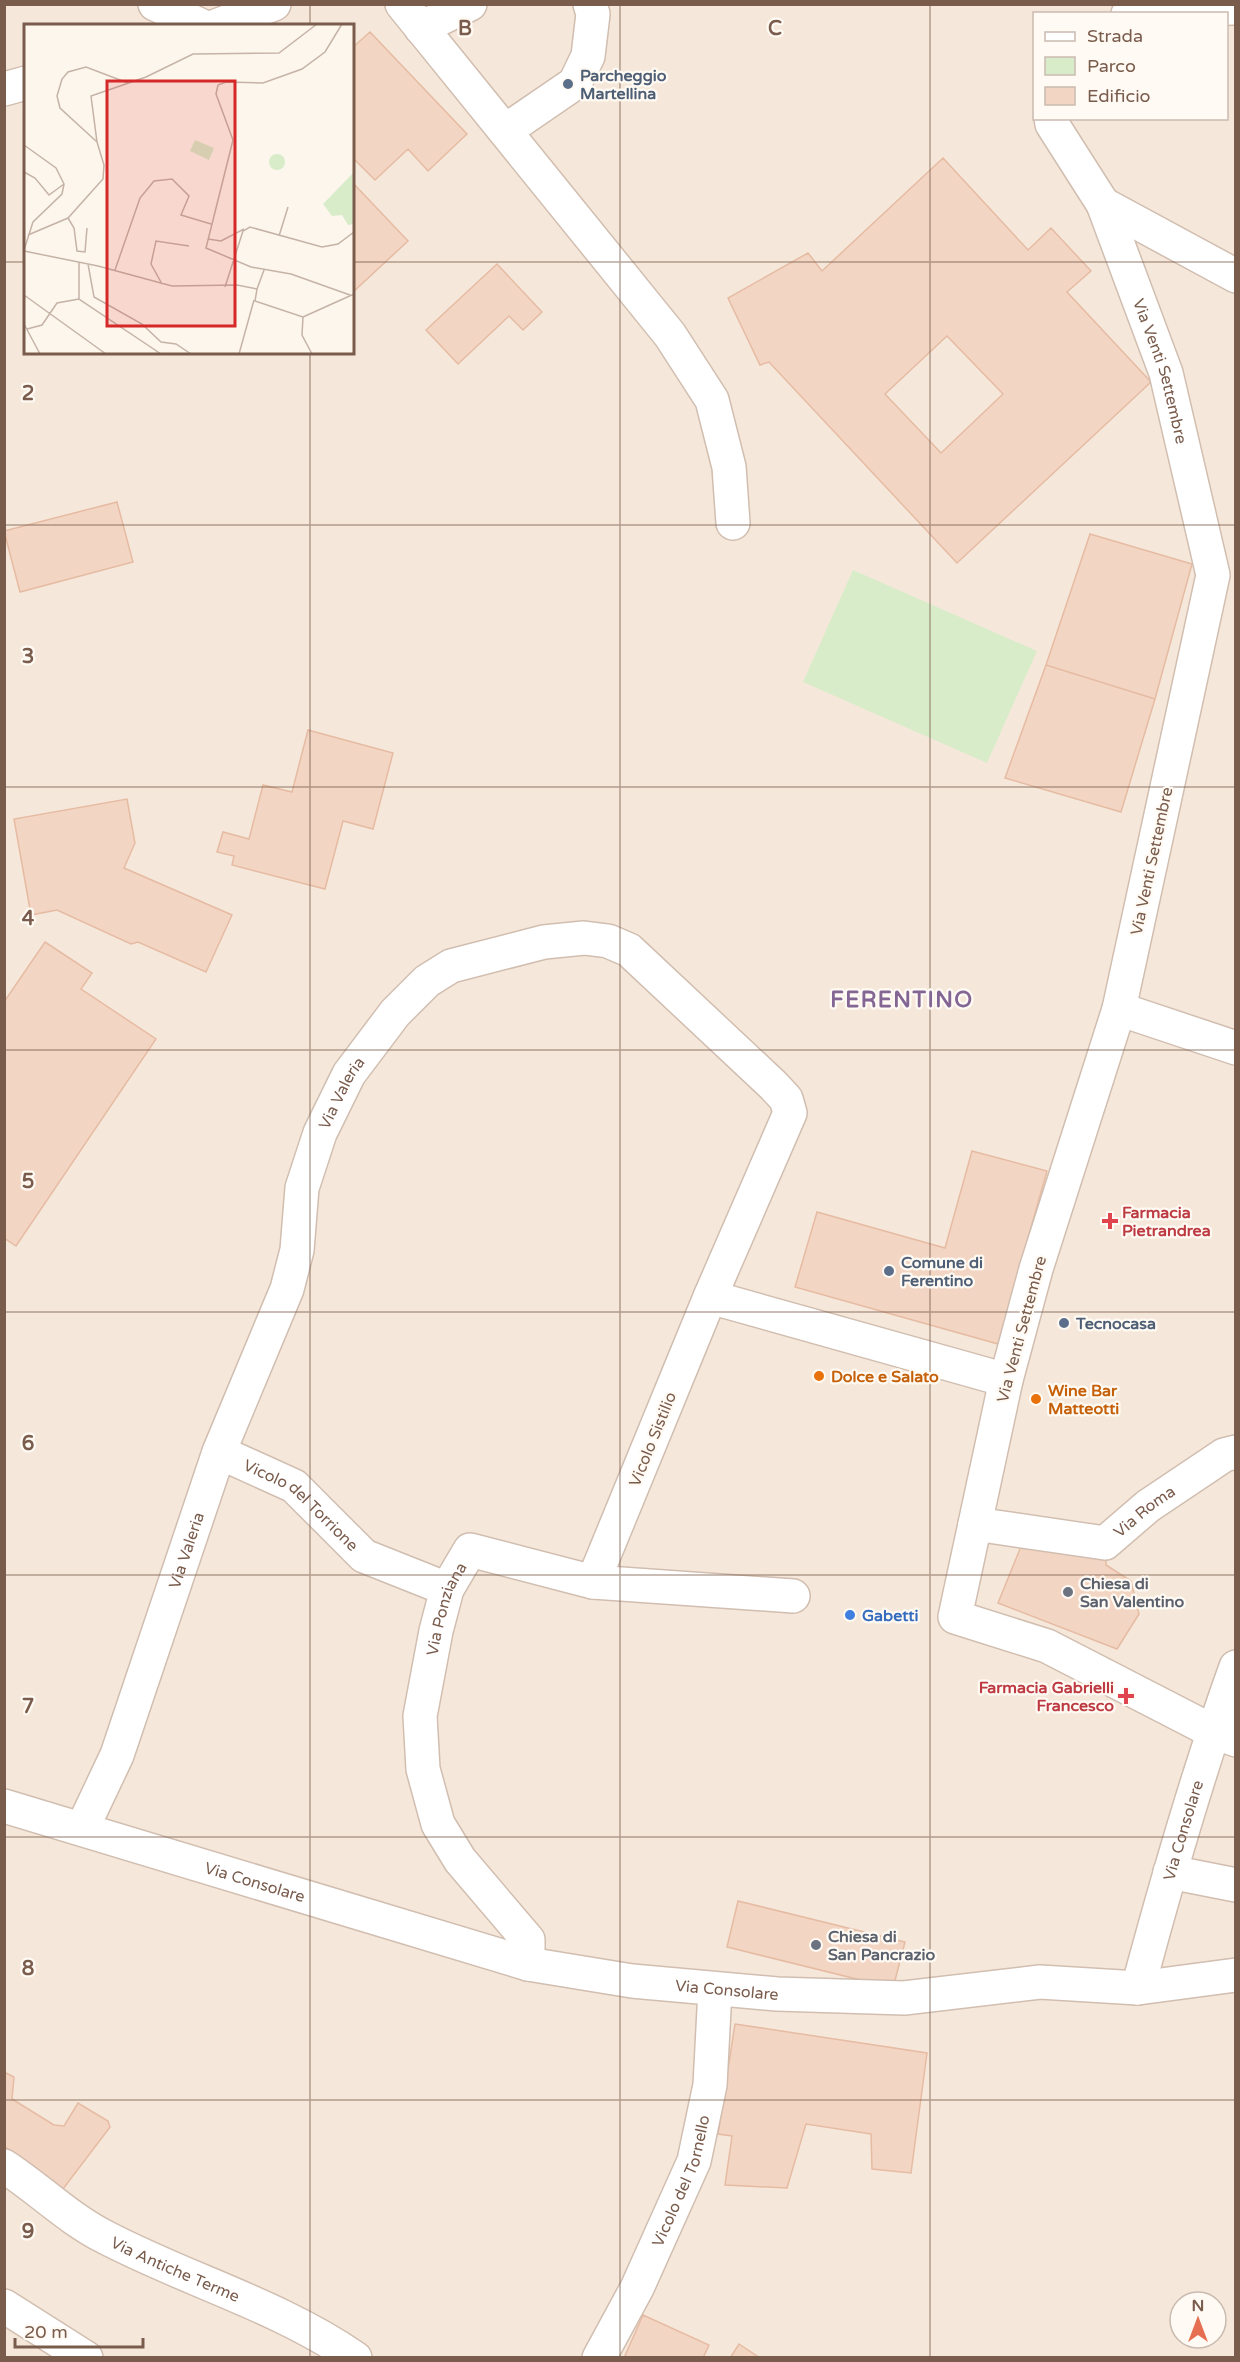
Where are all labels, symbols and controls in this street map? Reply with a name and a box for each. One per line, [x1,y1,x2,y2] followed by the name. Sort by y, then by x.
[1033,12,1228,120] legend
[458,17,472,41] text: B
[768,17,782,41] text: C
[24,24,354,354] inset map
[1087,25,1143,47] text: Strada
[1087,55,1136,77] text: Parco
[580,66,667,104] place label: Parcheggio Martellina
[561,77,575,91] marker: Parcheggio Martellina
[1087,85,1151,107] text: Edificio
[1128,296,1191,446] street label: Via Venti Settembre
[22,382,34,406] text: 2
[22,645,34,669] text: 3
[1127,785,1177,937] street label: Via Venti Settembre
[22,907,35,931] text: 4
[830,987,974,1013] district label: FERENTINO
[314,1053,370,1133] street label: Via Valeria
[22,1170,34,1194] text: 5
[1122,1203,1211,1241] place label: Farmacia Pietrandrea
[1103,1214,1117,1228] marker: Farmacia Pietrandrea
[901,1253,983,1291] place label: Comune di Ferentino
[993,1254,1051,1405] street label: Via Venti Settembre
[882,1264,896,1278] marker: Comune di Ferentino
[1075,1314,1156,1334] place label: Tecnocasa
[1057,1316,1071,1330] marker: Tecnocasa
[831,1367,939,1387] place label: Dolce e Salato
[812,1369,826,1383] marker: Dolce e Salato
[1048,1381,1119,1419] place label: Wine Bar Matteotti
[625,1389,681,1490] street label: Vicolo Sistilio
[1029,1392,1043,1406] marker: Wine Bar Matteotti
[22,1432,34,1456] text: 6
[240,1455,362,1556] street label: Vicolo del Torrione
[1110,1482,1179,1542] street label: Via Roma
[165,1510,209,1591] street label: Via Valeria
[423,1559,472,1657] street label: Via Ponziana
[1080,1574,1184,1612] place label: Chiesa di San Valentino
[1061,1585,1075,1599] marker: Chiesa di San Valentino
[862,1606,918,1626] place label: Gabetti
[843,1608,857,1622] marker: Gabetti
[979,1678,1114,1716] place label: Farmacia Gabrielli Francesco
[1119,1689,1133,1703] marker: Farmacia Gabrielli Francesco
[22,1695,34,1719] text: 7
[1159,1778,1208,1883] street label: Via Consolare
[202,1858,307,1907] street label: Via Consolare
[828,1927,935,1965] place label: Chiesa di San Pancrazio
[809,1938,823,1952] marker: Chiesa di San Pancrazio
[22,1957,34,1981] text: 8
[674,1976,779,2005] street label: Via Consolare
[648,2113,714,2250] street label: Vicolo del Tornello
[22,2220,34,2244] text: 9
[107,2233,243,2307] street label: Via Antiche Terme
[1168,2290,1228,2350] north arrow
[1192,2296,1204,2316] text: N
[15,2311,142,2349] scale bar
[24,2321,68,2343] text: 20 m

